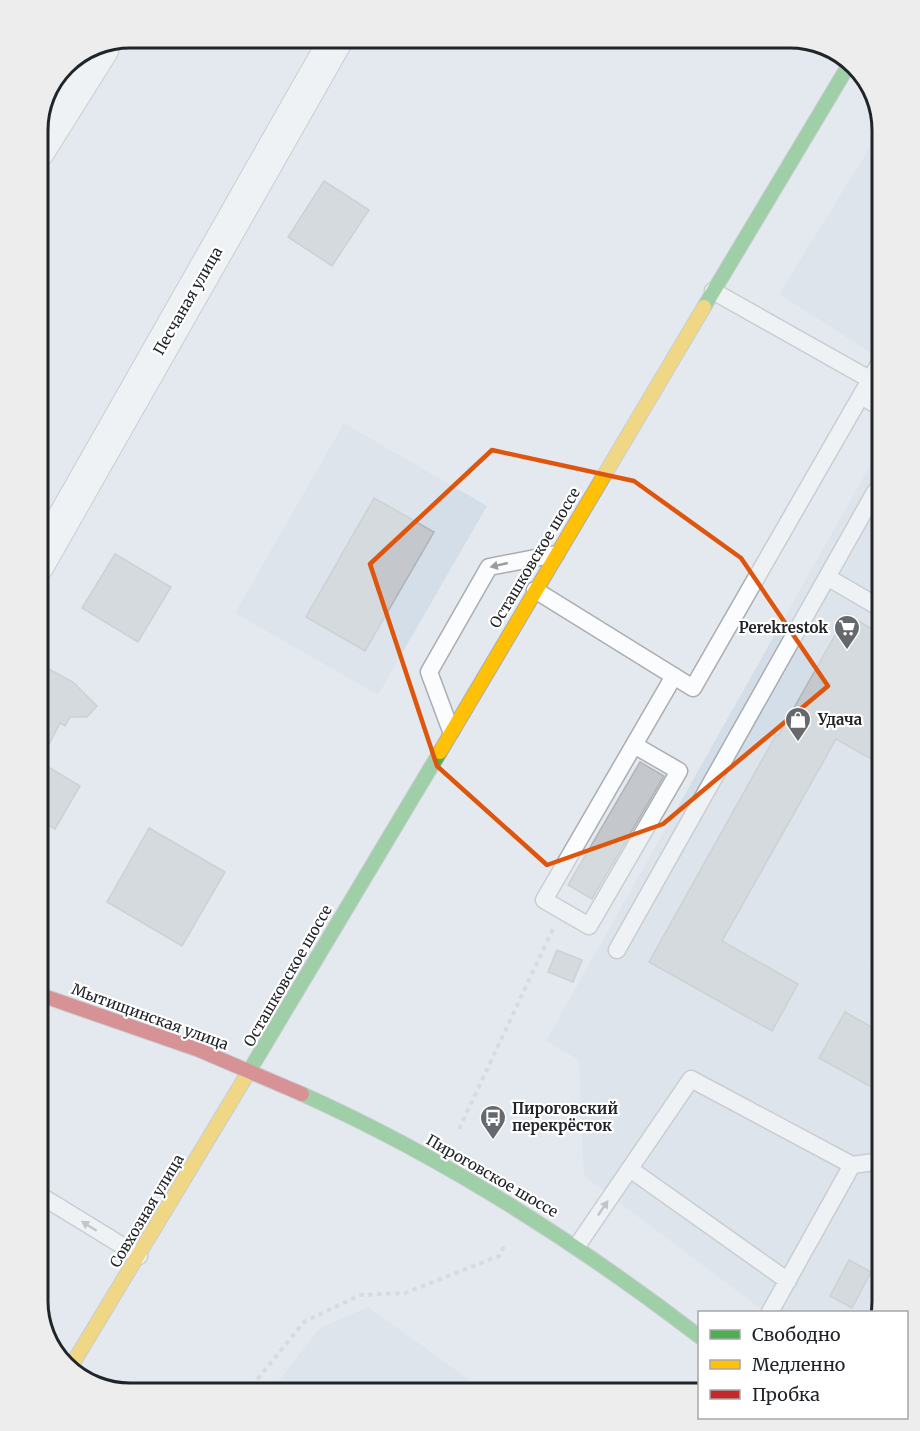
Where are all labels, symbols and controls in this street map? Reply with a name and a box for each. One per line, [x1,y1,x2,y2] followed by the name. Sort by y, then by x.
[149,243,226,358] street label: Песчаная улица
[485,484,584,631] street label: Осташковское шоссе
[490,561,508,571] one-way arrow
[832,613,862,651] supermarket icon: Perekrestok
[739,618,828,637] place label: Perekrestok
[783,705,813,743] shop icon: Удача
[817,710,863,729] place label: Удача
[239,901,336,1050] street label: Осташковское шоссе
[69,979,231,1054] street label: Мытищинская улица
[512,1099,618,1135] place label: Пироговский перекрёсток
[478,1103,508,1141] bus stop icon: Пироговский перекрёсток
[423,1130,562,1221] street label: Пироговское шоссе
[105,1151,188,1271] street label: Совхозная улица
[597,1200,609,1216] one-way arrow
[81,1220,97,1231] one-way arrow
[698,1311,908,1419] legend
[752,1323,840,1346] text: Свободно
[752,1353,845,1376] text: Медленно
[752,1383,820,1406] text: Пробка

